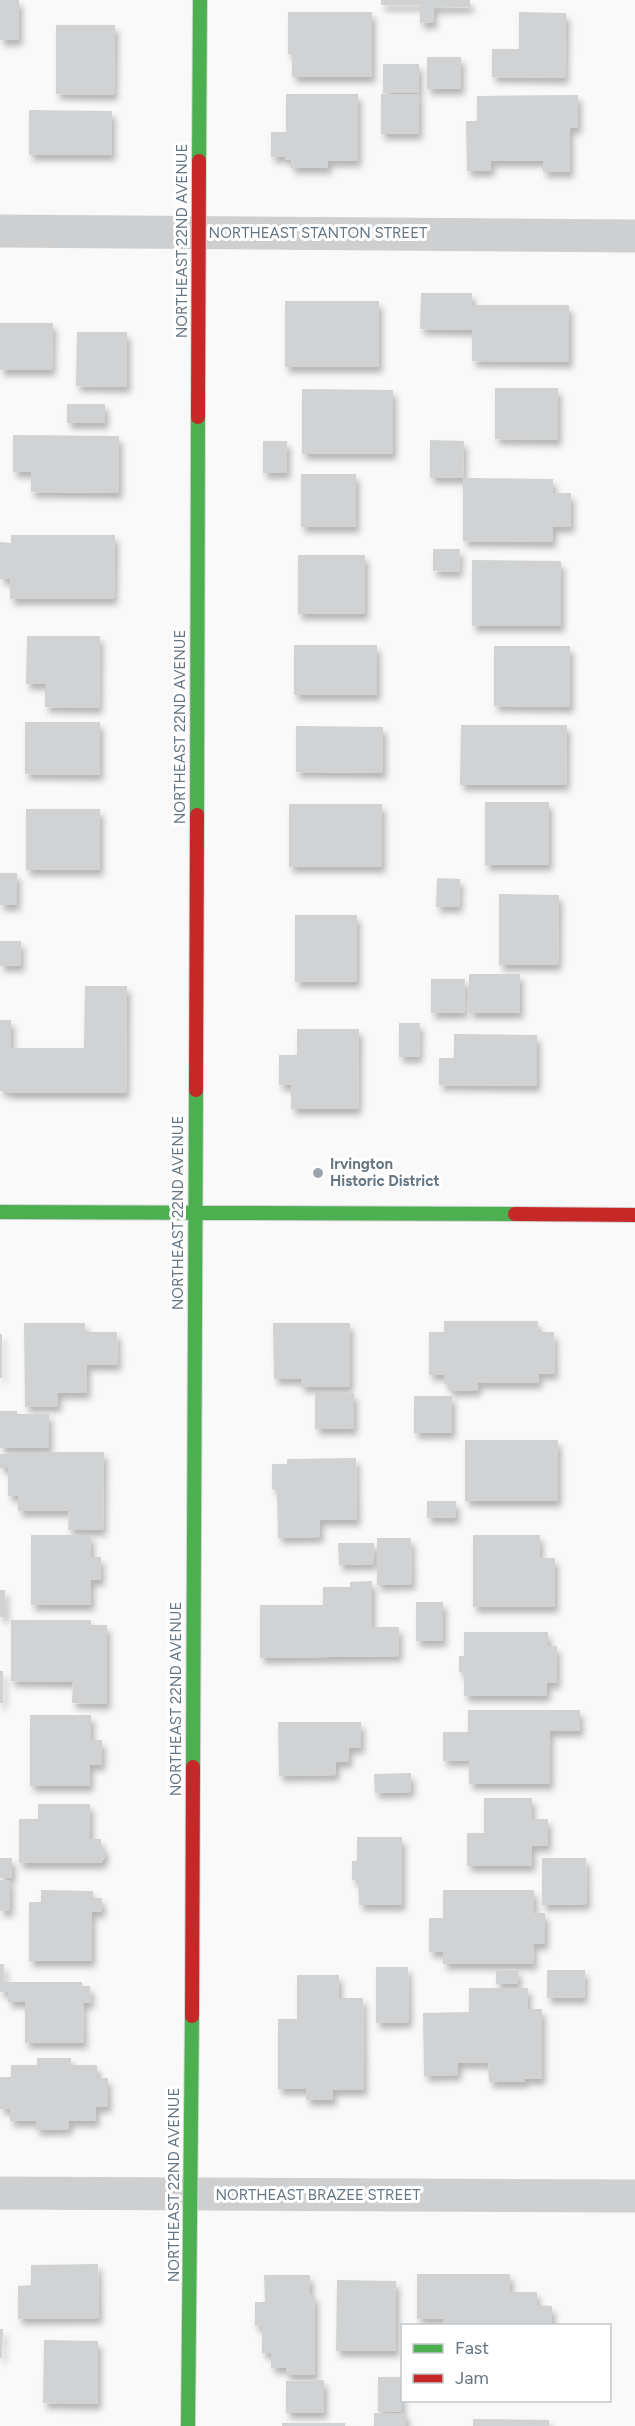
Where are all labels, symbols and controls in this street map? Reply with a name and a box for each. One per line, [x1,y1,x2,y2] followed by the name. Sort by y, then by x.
[173,144,191,338] street label: NORTHEAST 22ND AVENUE
[209,224,428,242] street label: NORTHEAST STANTON STREET
[171,630,189,824] street label: NORTHEAST 22ND AVENUE
[169,1116,187,1310] street label: NORTHEAST 22ND AVENUE
[330,1155,439,1190] place label: Irvington Historic District
[311,1166,325,1180] marker: Irvington Historic District
[167,1602,185,1796] street label: NORTHEAST 22ND AVENUE
[165,2088,183,2282] street label: NORTHEAST 22ND AVENUE
[215,2186,421,2204] street label: NORTHEAST BRAZEE STREET
[401,2324,611,2402] legend
[455,2337,489,2359] text: Fast
[455,2367,489,2389] text: Jam

